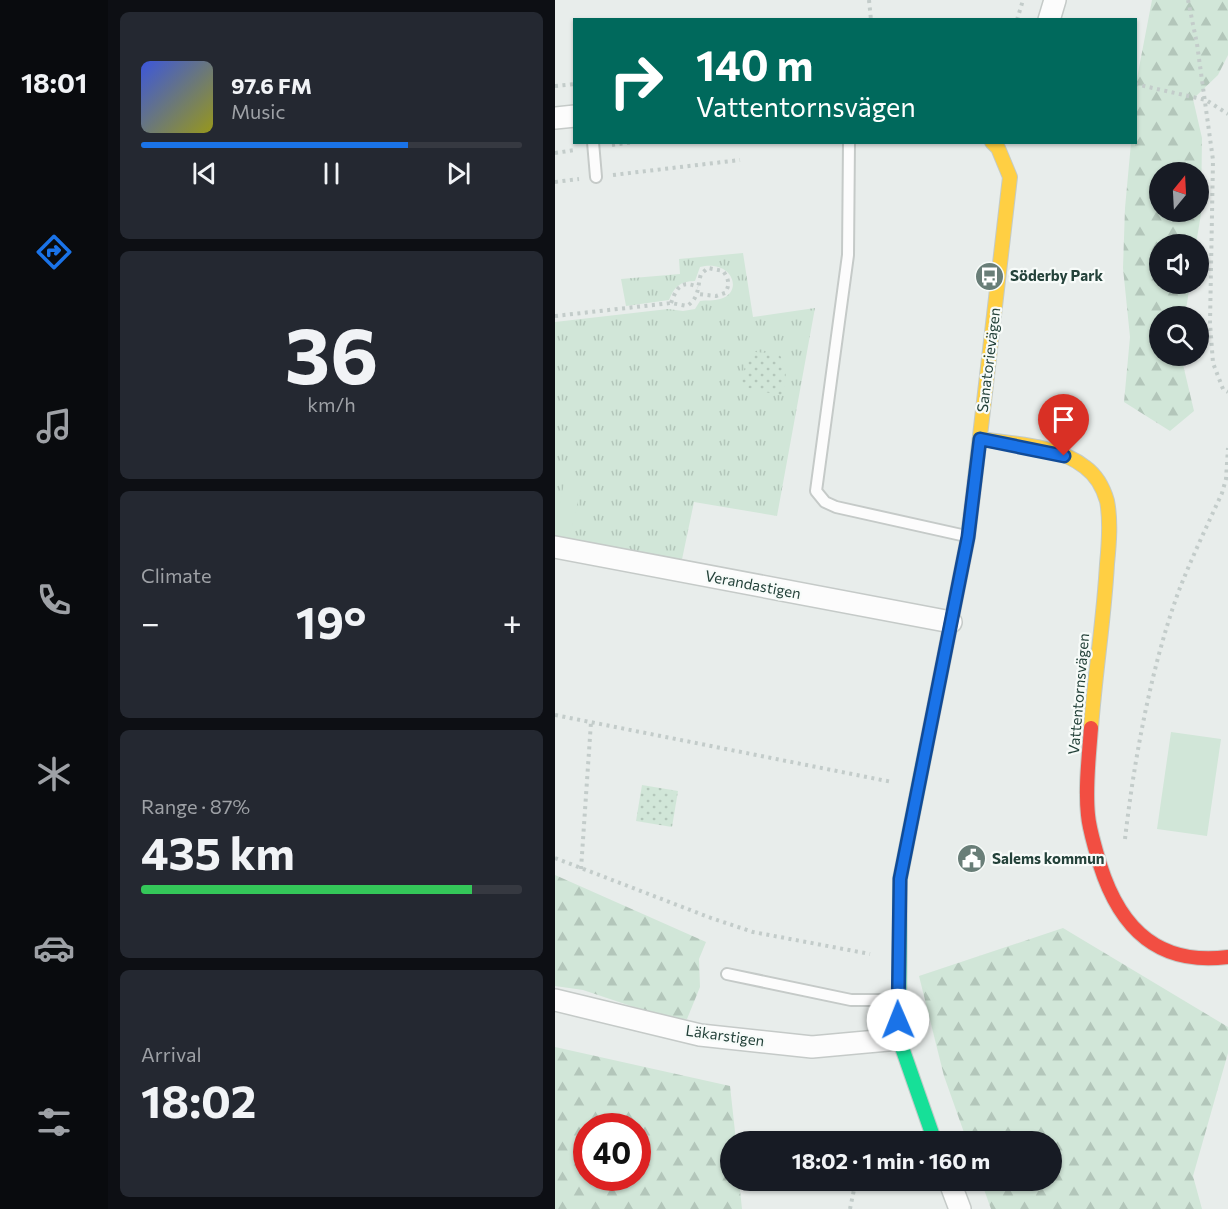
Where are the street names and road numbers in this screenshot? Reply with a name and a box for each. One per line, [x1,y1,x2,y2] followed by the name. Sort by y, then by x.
[973,306,1003,413] street label: Sanatorievägen
[704,566,803,602] street label: Verandastigen
[1064,632,1092,756] street label: Vattentornsvägen
[685,1021,766,1049] street label: Läkarstigen

